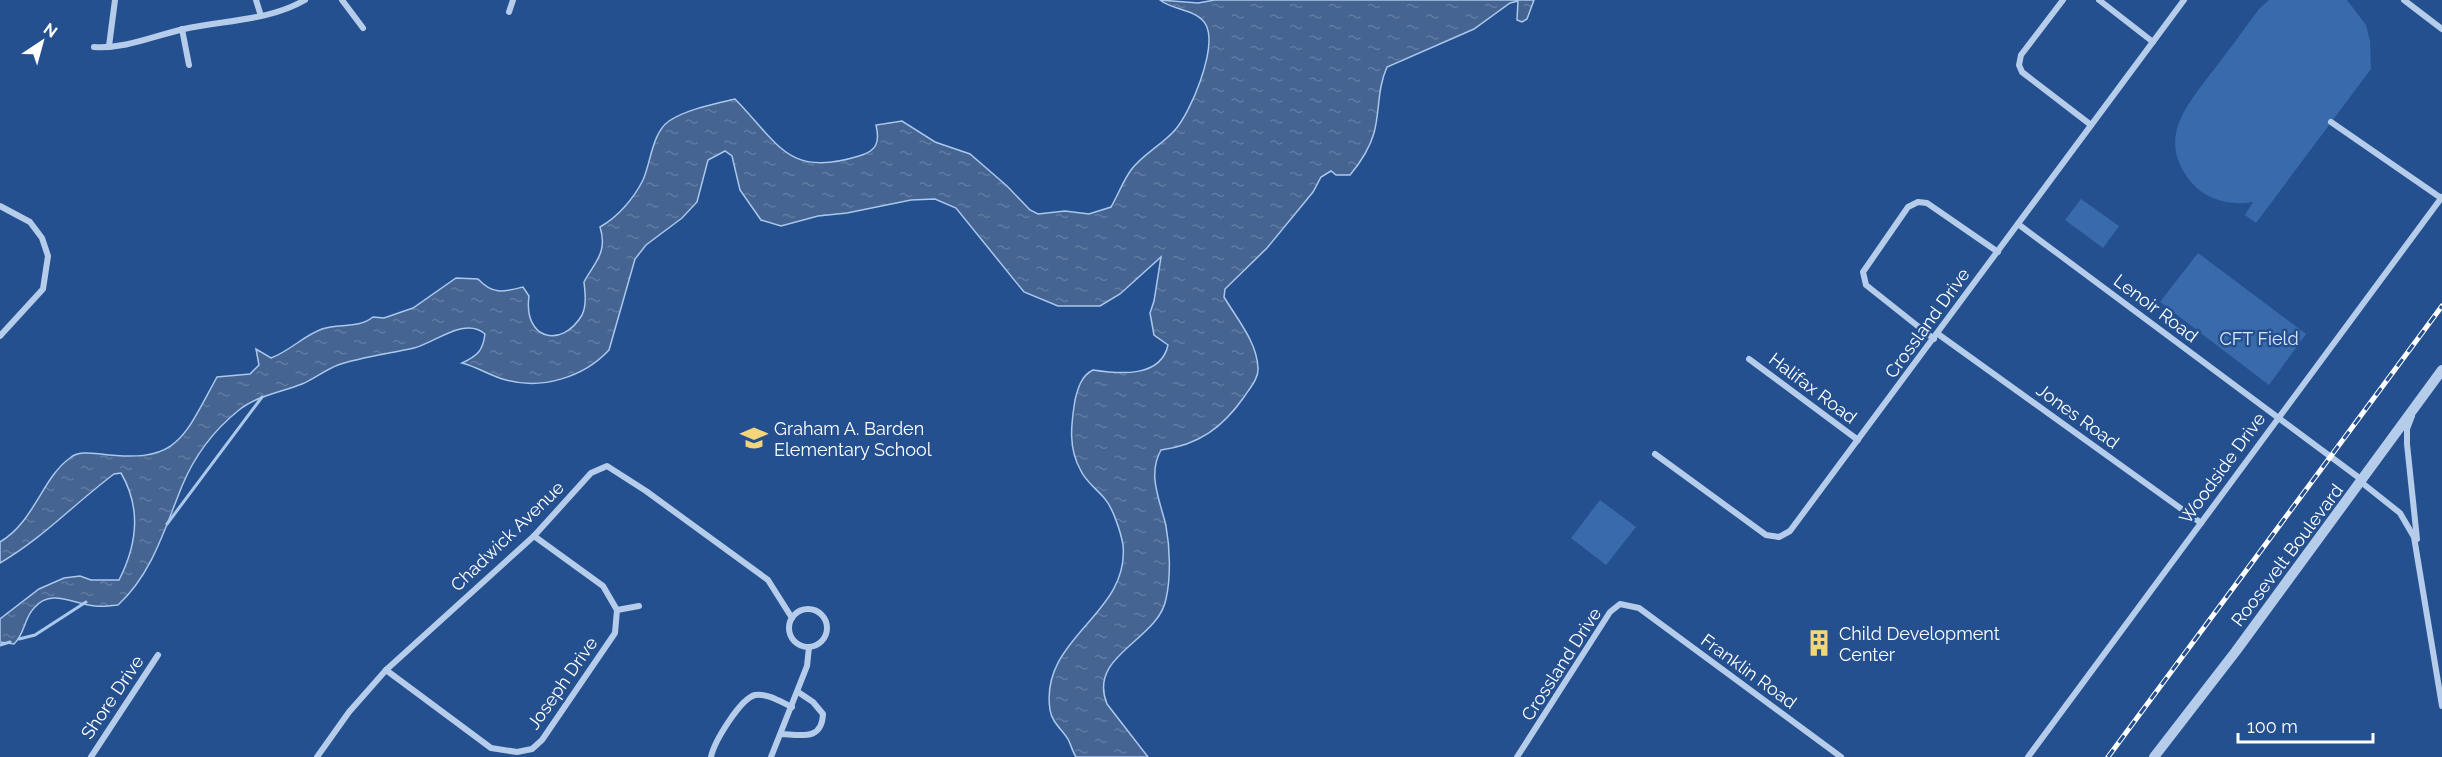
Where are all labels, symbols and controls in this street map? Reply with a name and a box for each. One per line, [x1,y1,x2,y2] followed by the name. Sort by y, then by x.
[12,12,72,72] north arrow
[40,19,61,42] text: N
[1880,264,1974,382] street label: Crossland Drive
[2110,270,2202,346] street label: Lenoir Road
[2219,328,2299,349] park label: CFT Field
[1765,348,1861,428] street label: Halifax Road
[2033,379,2123,453] street label: Jones Road
[2175,408,2270,528] street label: Woodside Drive
[774,418,932,460] place label: Graham A. Barden Elementary School
[739,423,769,453] school or university icon: Graham A. Barden Elementary School
[446,476,568,595] street label: Chadwick Avenue
[2227,480,2347,630] street label: Roosevelt Boulevard
[1517,603,1606,724] street label: Crossland Drive
[1839,623,2000,665] place label: Child Development Center
[1804,628,1834,658] building icon: Child Development Center
[1697,629,1801,713] street label: Franklin Road
[523,633,602,733] street label: Joseph Drive
[76,651,148,743] street label: Shore Drive
[2238,706,2373,744] scale bar
[2247,716,2298,737] text: 100 m

